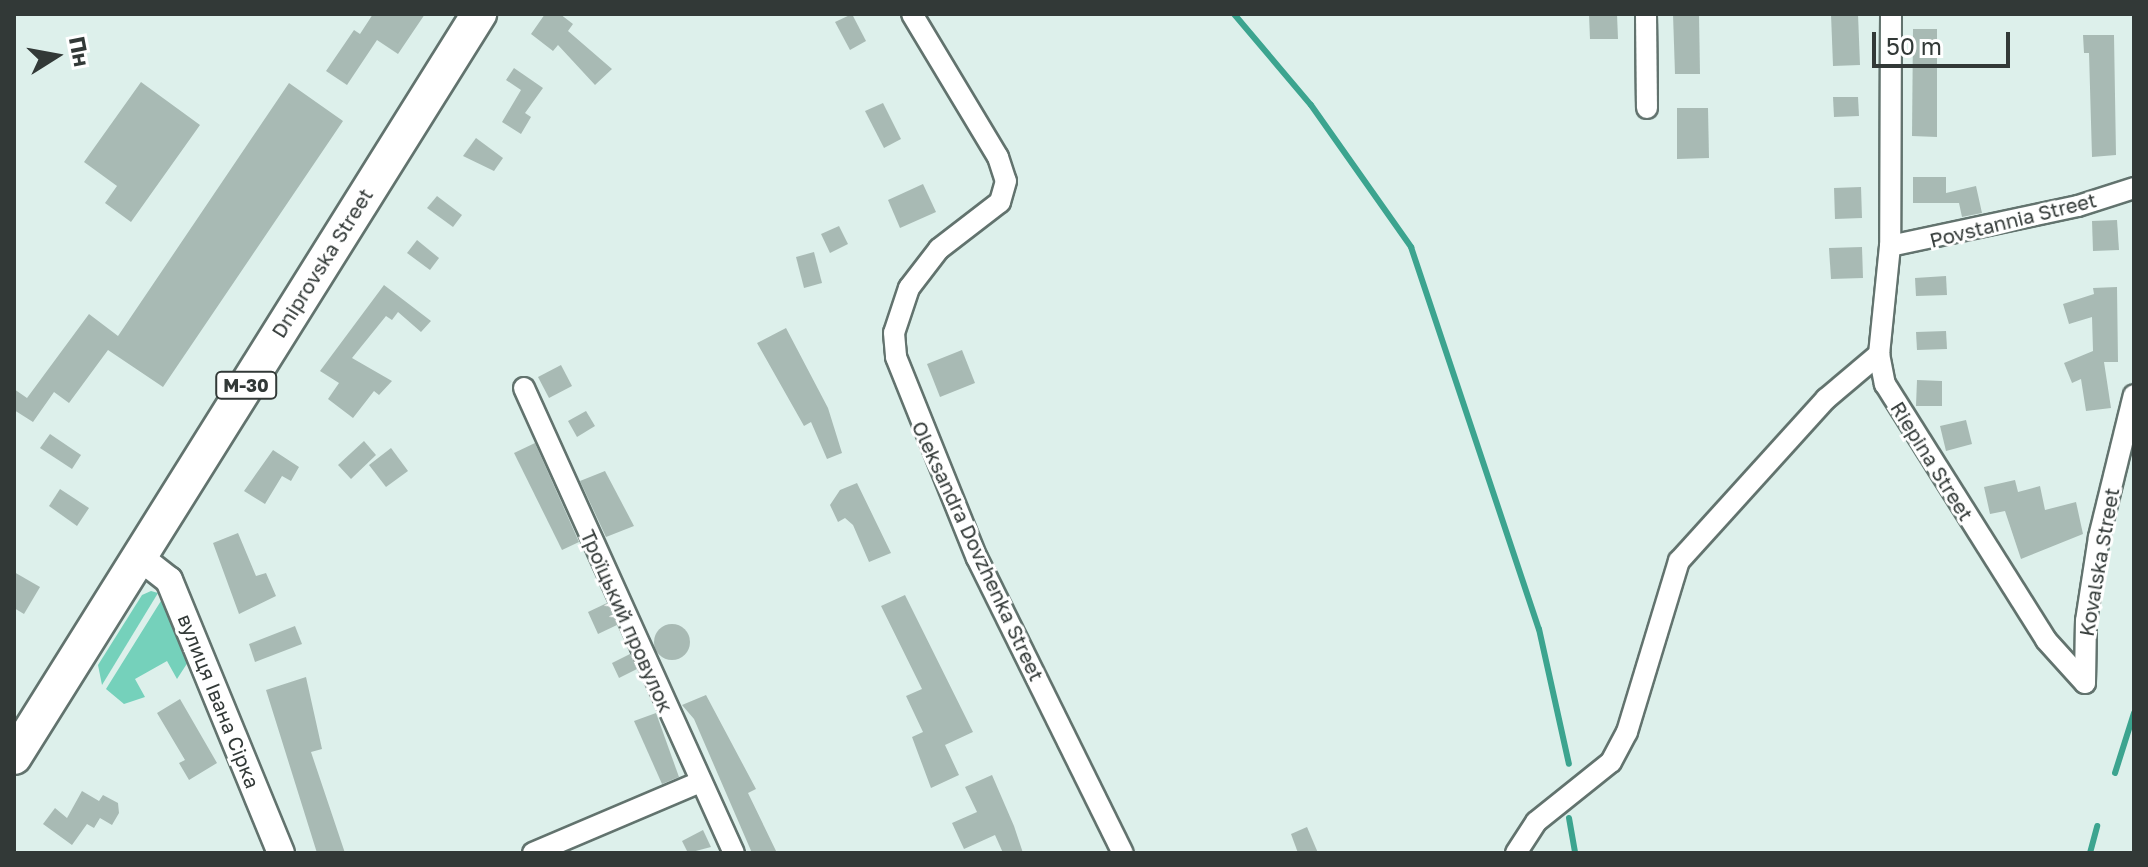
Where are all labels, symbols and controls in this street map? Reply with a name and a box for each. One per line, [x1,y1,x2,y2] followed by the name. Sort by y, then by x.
[16,16,96,96] north arrow
[1876,16,2014,66] scale bar
[1886,31,1942,60] text: 50 m
[64,34,96,69] text: Пн
[266,184,378,342] street label: Dniprovska Street
[1927,188,2099,252] street label: Povstannia Street
[214,371,278,399] road number: М-30
[1886,397,1978,525] street label: Riepina Street
[907,417,1049,685] street label: Oleksandra Dovzhenka Street
[2074,486,2124,638] street label: Kovalska Street
[576,526,678,716] street label: Троїцький провулок
[173,610,265,792] street label: вулиця Івана Сірка

